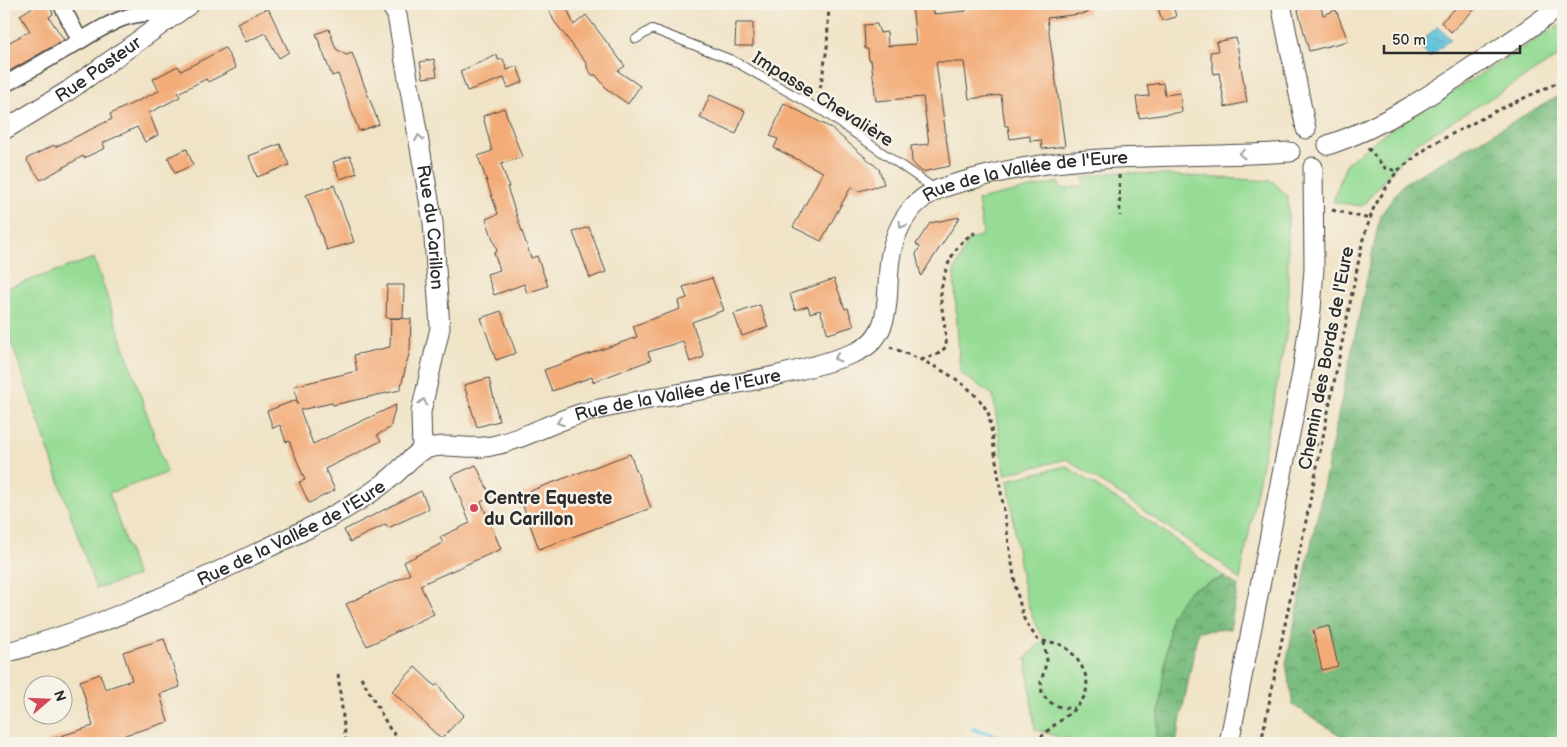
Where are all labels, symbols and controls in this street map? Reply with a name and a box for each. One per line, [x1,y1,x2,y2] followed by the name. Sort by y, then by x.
[1384,22,1521,54] scale bar
[1392,31,1426,50] text: 50 m
[52,32,146,107] street label: Rue Pasteur
[748,48,897,151] street label: Impasse Chevalière
[414,134,424,143] one-way arrow
[919,147,1129,207] street label: Rue de la Vallée de l'Eure
[1237,149,1245,159] one-way arrow
[412,163,447,290] street label: Rue du Carillon
[898,219,908,228] one-way arrow
[1295,244,1359,472] street label: Chemin des Bords de l'Eure
[833,352,842,362] one-way arrow
[572,365,783,426] street label: Rue de la Vallée de l'Eure
[417,398,428,407] one-way arrow
[556,416,564,426] one-way arrow
[194,476,390,591] street label: Rue de la Vallée de l'Eure
[484,488,612,530] place label: Centre Equeste du Carillon
[468,502,480,514] marker: Centre Equeste du Carillon
[22,674,72,724] north arrow
[50,688,70,704] text: N

